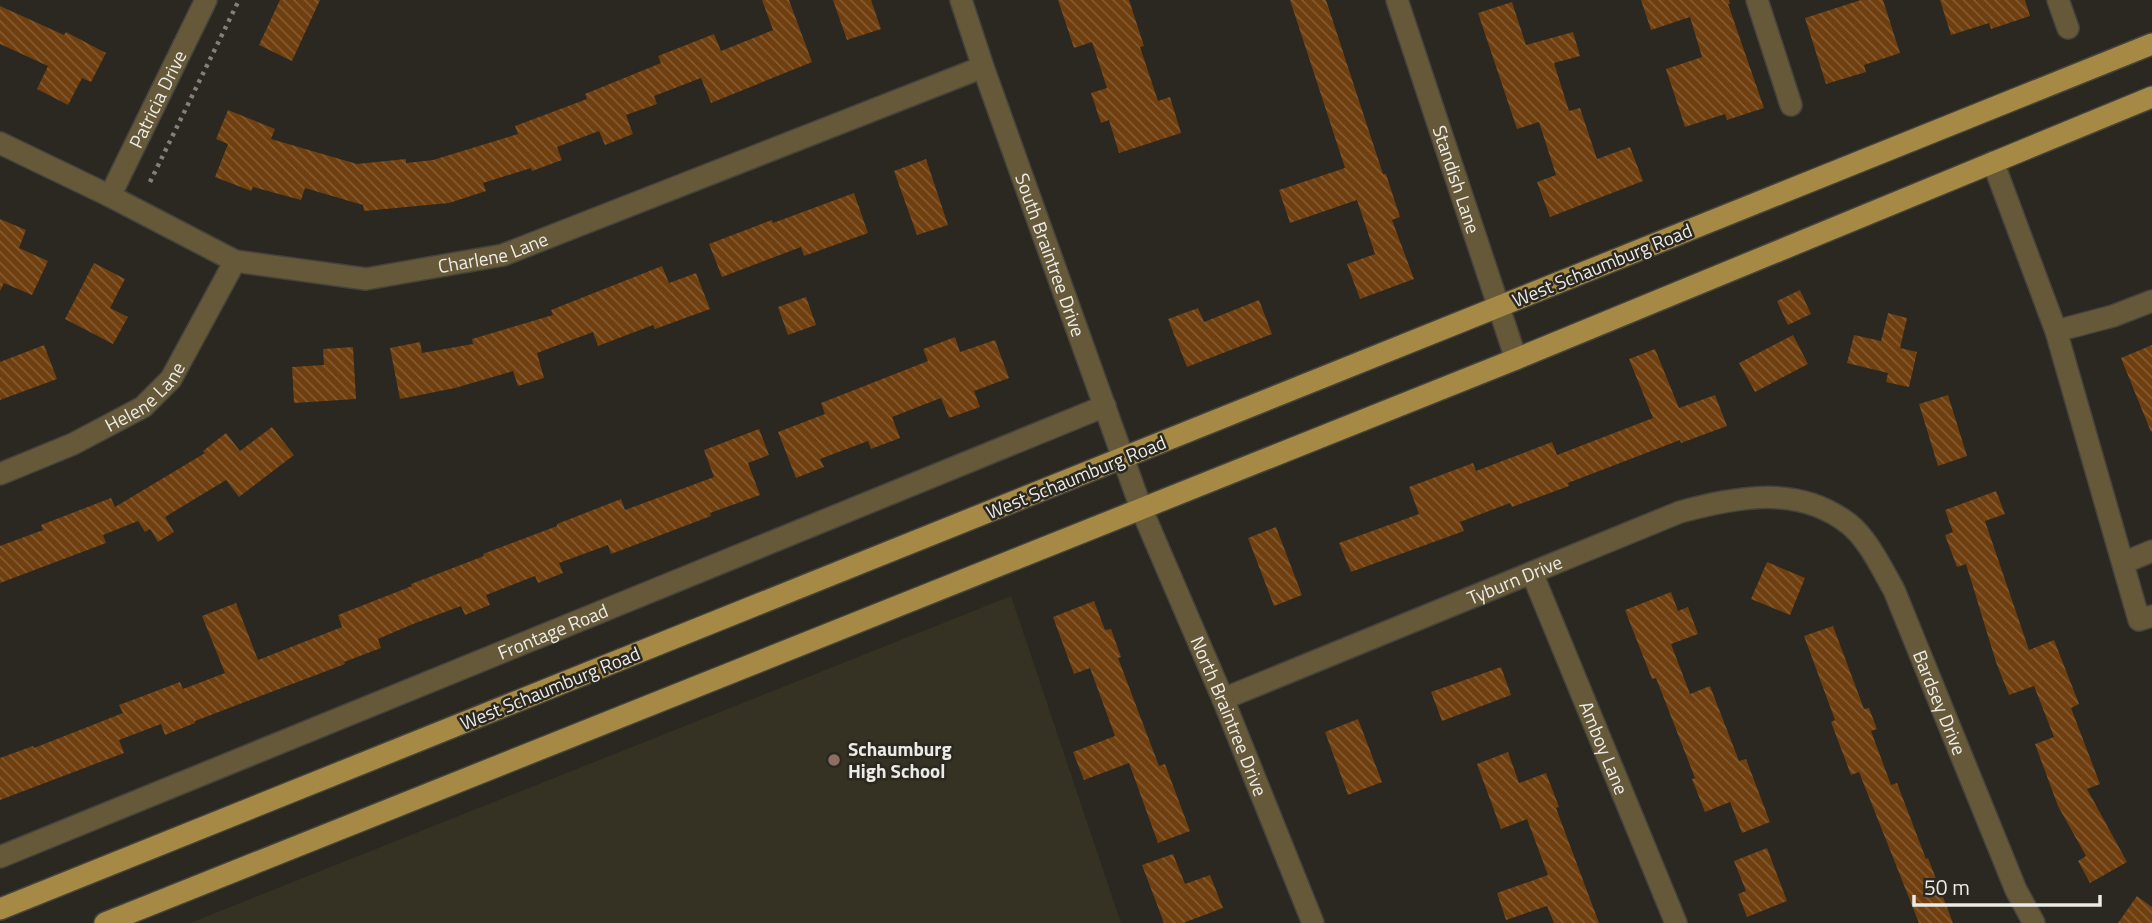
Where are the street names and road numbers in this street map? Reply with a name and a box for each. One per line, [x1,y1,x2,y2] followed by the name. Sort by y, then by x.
[121,45,193,153] street label: Patricia Drive
[1425,121,1488,237] street label: Standish Lane
[1008,169,1093,340] street label: South Braintree Drive
[1508,215,1696,314] street label: West Schaumburg Road
[436,224,552,280] street label: Charlene Lane
[99,356,192,439] street label: Helene Lane
[982,427,1170,526] street label: West Schaumburg Road
[1462,547,1566,612] street label: Tyburn Drive
[493,595,612,667] street label: Frontage Road
[1184,631,1276,800] street label: North Braintree Drive
[456,638,644,737] street label: West Schaumburg Road
[1906,646,1975,759] street label: Bardsey Drive
[1572,696,1637,799] street label: Amboy Lane

